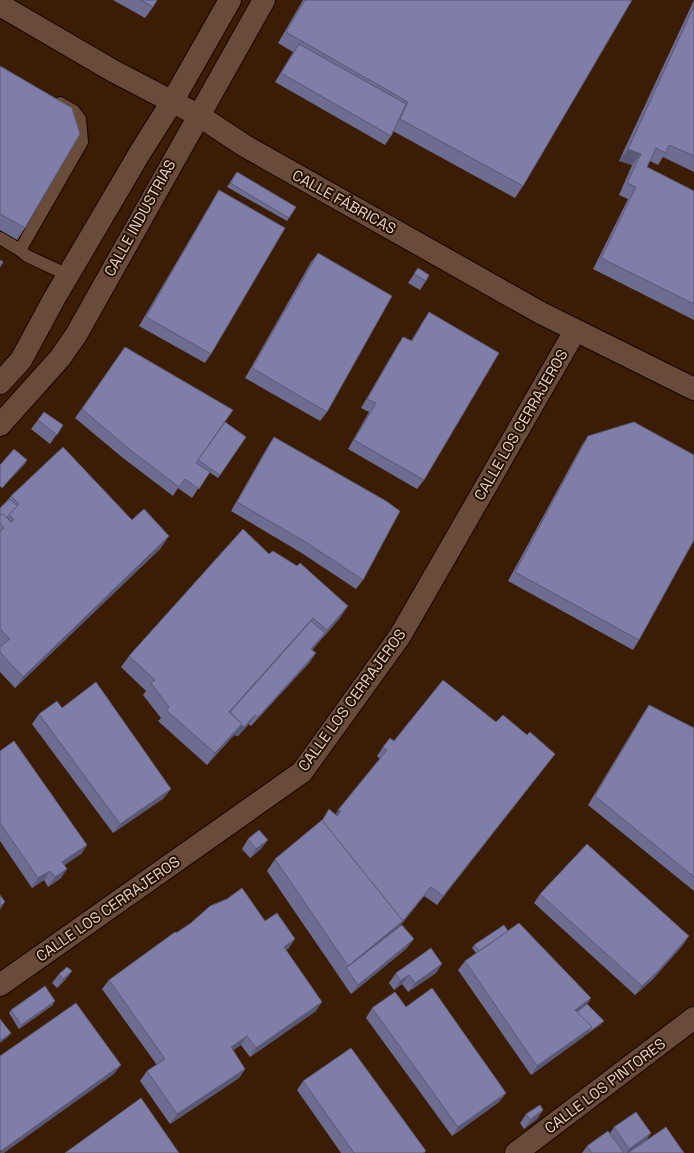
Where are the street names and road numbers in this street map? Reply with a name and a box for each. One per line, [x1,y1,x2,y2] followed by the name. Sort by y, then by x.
[100,156,180,279] street label: CALLE INDUSTRIAS
[289,165,399,238] street label: CALLE FÁBRICAS
[470,346,572,504] street label: CALLE LOS CERRAJEROS
[294,625,410,775] street label: CALLE LOS CERRAJEROS
[32,852,183,965] street label: CALLE LOS CERRAJEROS
[540,1034,669,1137] street label: CALLE LOS PINTORES

